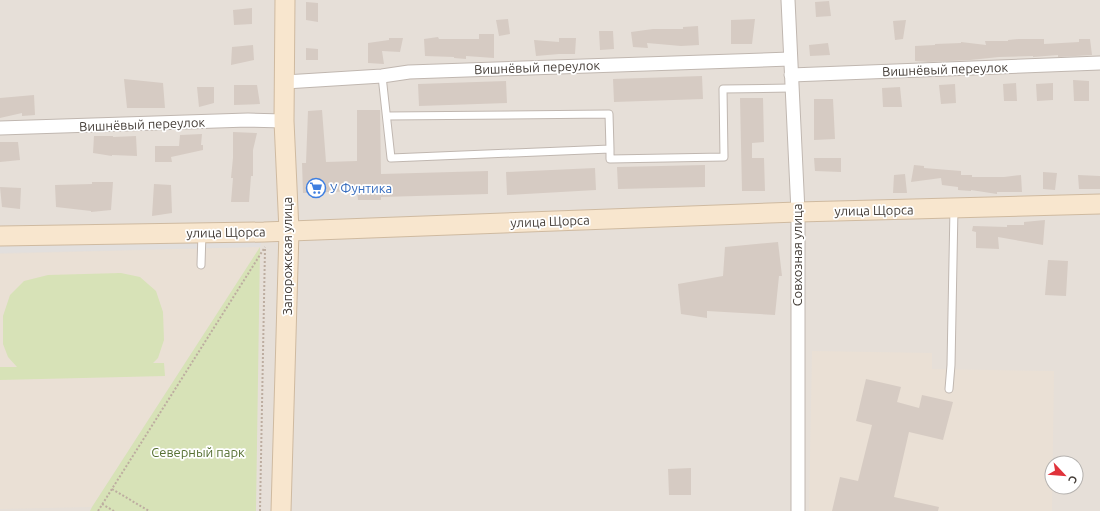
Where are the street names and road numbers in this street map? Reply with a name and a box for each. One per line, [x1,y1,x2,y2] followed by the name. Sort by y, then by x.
[474,58,601,76] street label: Вишнёвый переулок
[882,60,1009,78] street label: Вишнёвый переулок
[79,115,206,133] street label: Вишнёвый переулок
[280,197,294,315] street label: Запорожская улица
[834,202,914,218] street label: улица Щорса
[790,204,804,306] street label: Совхозная улица
[510,213,590,229] street label: улица Щорса
[186,224,266,240] street label: улица Щорса

